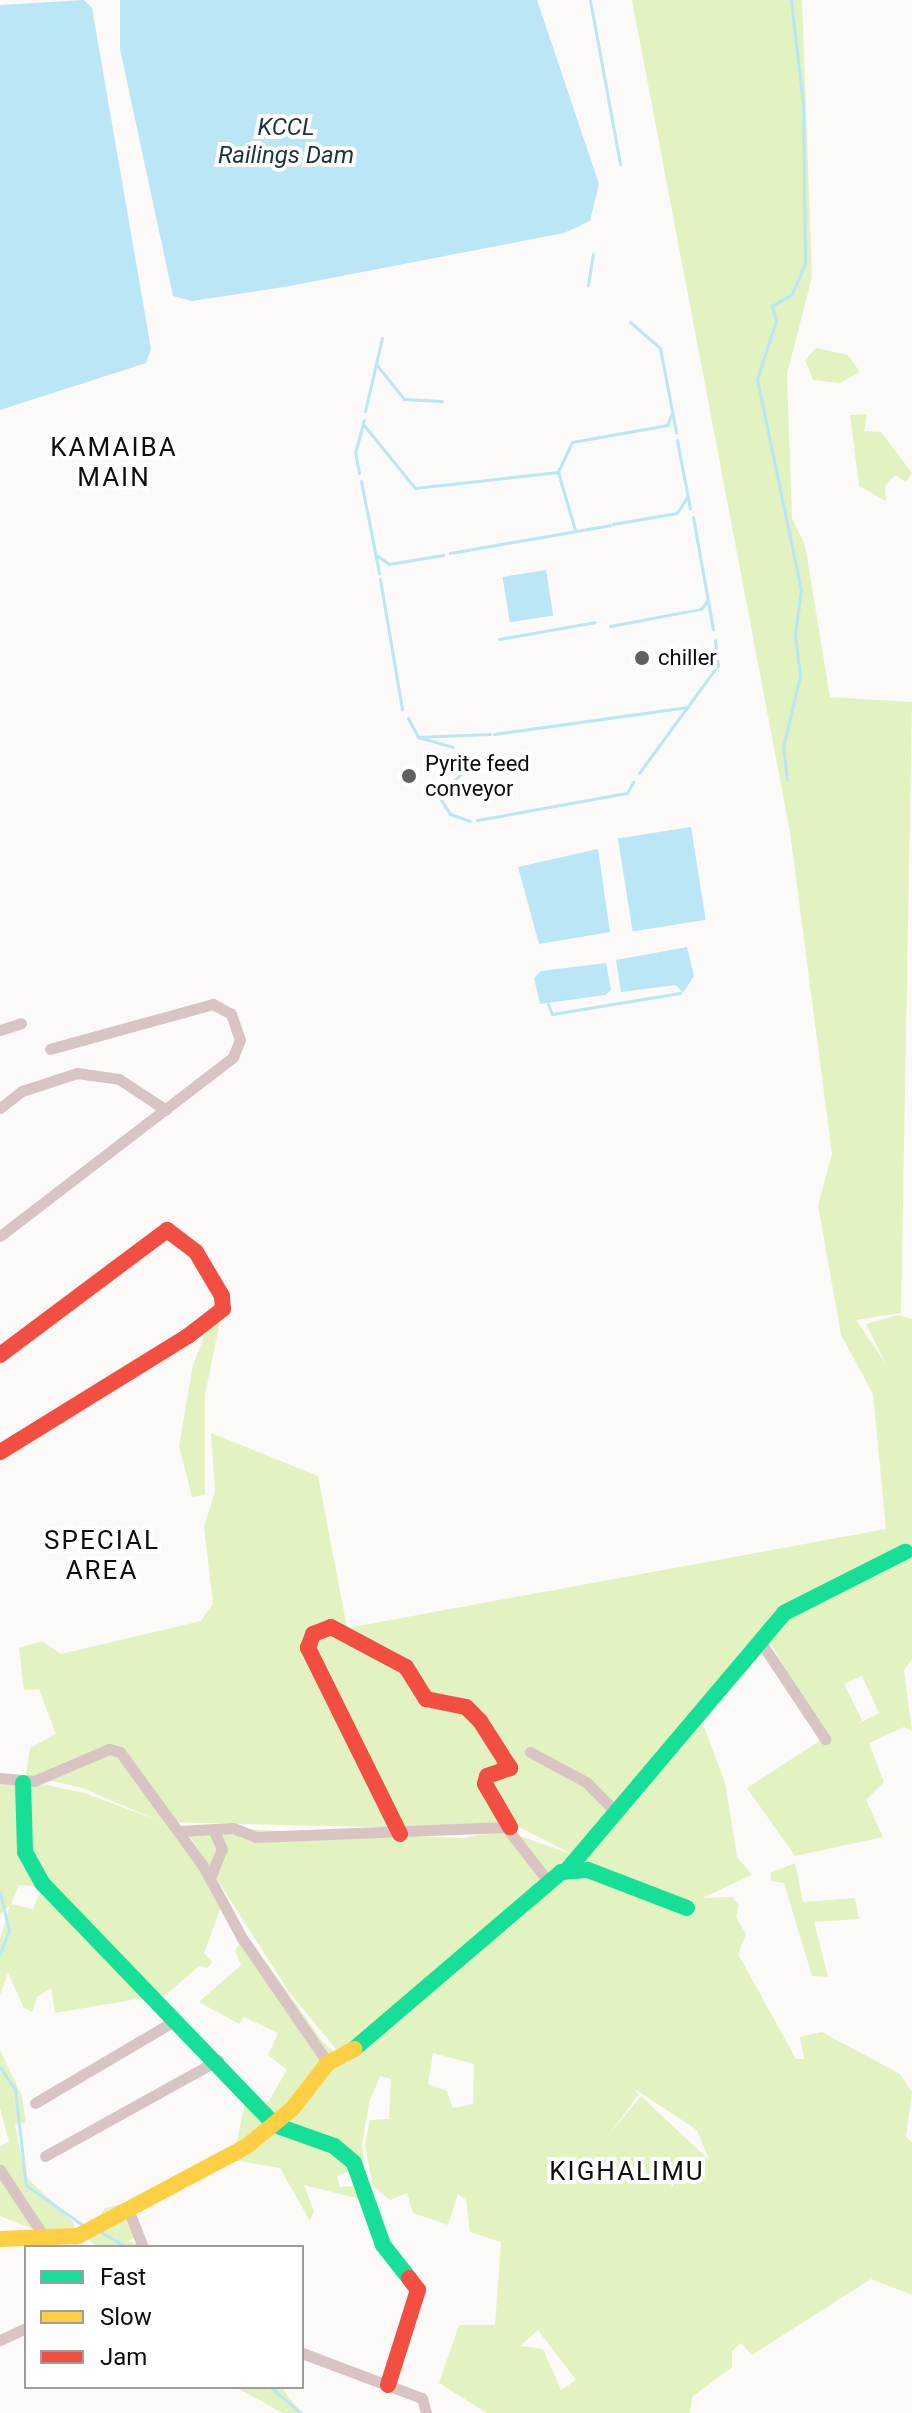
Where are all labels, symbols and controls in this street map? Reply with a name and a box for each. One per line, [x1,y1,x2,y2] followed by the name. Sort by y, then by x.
[218,114,354,170] water label: KCCL Railings Dam
[50,432,178,494] district label: KAMAIBA MAIN
[658,645,717,671] place label: chiller
[633,649,651,667] marker: chiller
[425,750,530,802] place label: Pyrite feed conveyor
[400,767,418,785] marker: Pyrite feed conveyor
[44,1525,160,1586] district label: SPECIAL AREA
[549,2156,705,2188] district label: KIGHALIMU
[24,2245,304,2389] legend
[100,2263,146,2291] text: Fast
[100,2303,152,2331] text: Slow
[100,2343,147,2371] text: Jam

